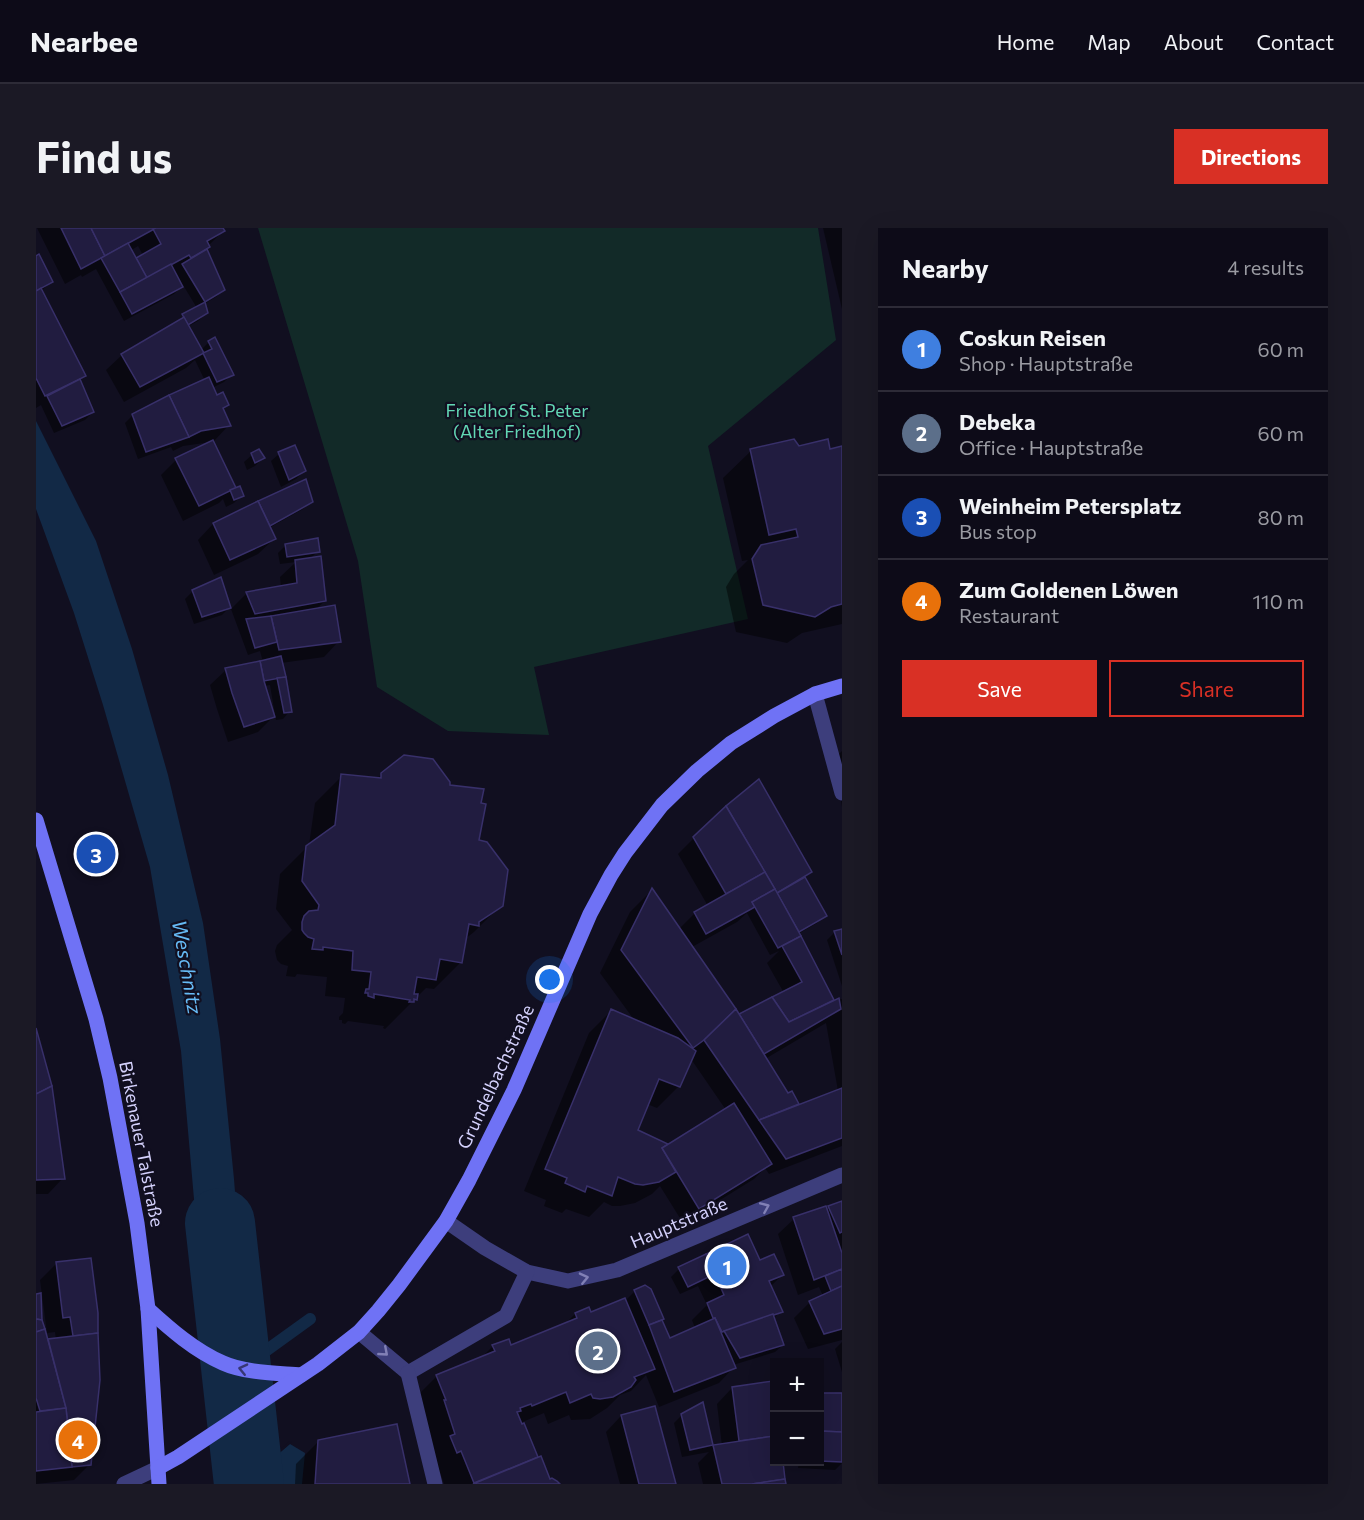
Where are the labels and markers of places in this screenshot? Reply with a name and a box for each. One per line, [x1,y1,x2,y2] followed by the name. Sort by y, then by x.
[76,832,116,876] pin: 3
[708,1244,746,1288] pin: 1
[578,1328,618,1374] pin: 2
[58,1418,98,1462] pin: 4

